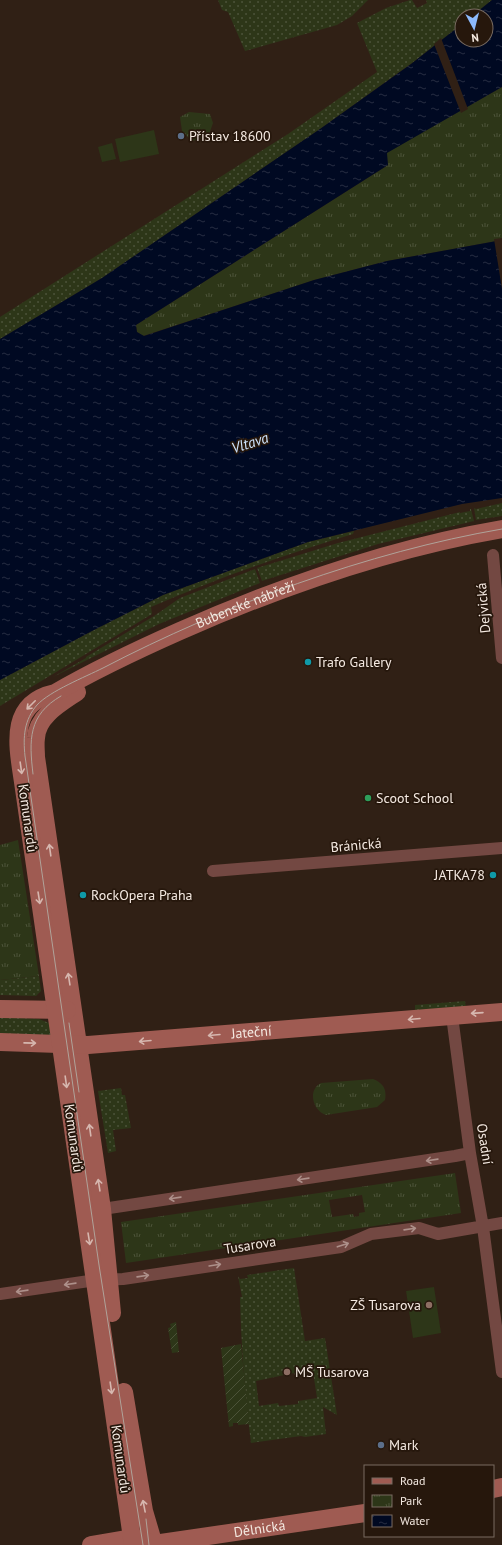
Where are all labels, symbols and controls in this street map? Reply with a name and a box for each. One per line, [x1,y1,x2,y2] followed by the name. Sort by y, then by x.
[454,8,494,48] north arrow
[471,31,480,45] text: N
[189,127,271,145] place label: Přístav 18600
[176,131,186,141] marker: Přístav 18600
[229,427,271,457] water label: Vltava
[193,577,298,632] street label: Bubenské nábřeží
[472,582,494,634] street label: Dejvická
[316,653,392,671] place label: Trafo Gallery
[303,657,313,667] marker: Trafo Gallery
[26,700,36,710] one-way arrow
[17,761,25,774] one-way arrow
[14,783,42,853] street label: Komunardů
[376,789,453,807] place label: Scoot School
[363,793,373,803] marker: Scoot School
[330,834,382,856] street label: Bránická
[46,844,54,857] one-way arrow
[433,866,485,884] place label: JATKA78
[488,870,498,880] marker: JATKA78
[91,886,193,904] place label: RockOpera Praha
[78,890,88,900] marker: RockOpera Praha
[35,891,43,904] one-way arrow
[65,972,73,985] one-way arrow
[471,1010,484,1017] one-way arrow
[408,1015,421,1022] one-way arrow
[230,1021,272,1043] street label: Jateční
[208,1032,221,1039] one-way arrow
[139,1037,152,1044] one-way arrow
[23,1039,36,1047] one-way arrow
[62,1076,70,1089] one-way arrow
[60,1103,88,1173] street label: Komunardů
[473,1122,497,1166] street label: Osadní
[86,1124,94,1137] one-way arrow
[426,1156,439,1164] one-way arrow
[297,1175,310,1183] one-way arrow
[94,1179,102,1192] one-way arrow
[169,1194,182,1202] one-way arrow
[403,1225,416,1233] one-way arrow
[85,1232,93,1245] one-way arrow
[223,1232,277,1258] street label: Tusarova
[336,1241,349,1248] one-way arrow
[208,1261,221,1269] one-way arrow
[136,1272,149,1280] one-way arrow
[64,1280,77,1288] one-way arrow
[16,1287,29,1295] one-way arrow
[350,1296,421,1314] place label: ZŠ Tusarova
[424,1300,434,1310] marker: ZŠ Tusarova
[295,1363,369,1381] place label: MŠ Tusarova
[282,1367,292,1377] marker: MŠ Tusarova
[107,1381,115,1394] one-way arrow
[107,1424,135,1494] street label: Komunardů
[389,1436,419,1454] place label: Mark
[376,1440,386,1450] marker: Mark
[364,1465,494,1537] legend
[400,1473,425,1488] text: Road
[400,1493,422,1508] text: Park
[139,1500,147,1513] one-way arrow
[400,1513,430,1528] text: Water
[233,1516,286,1541] street label: Dělnická

